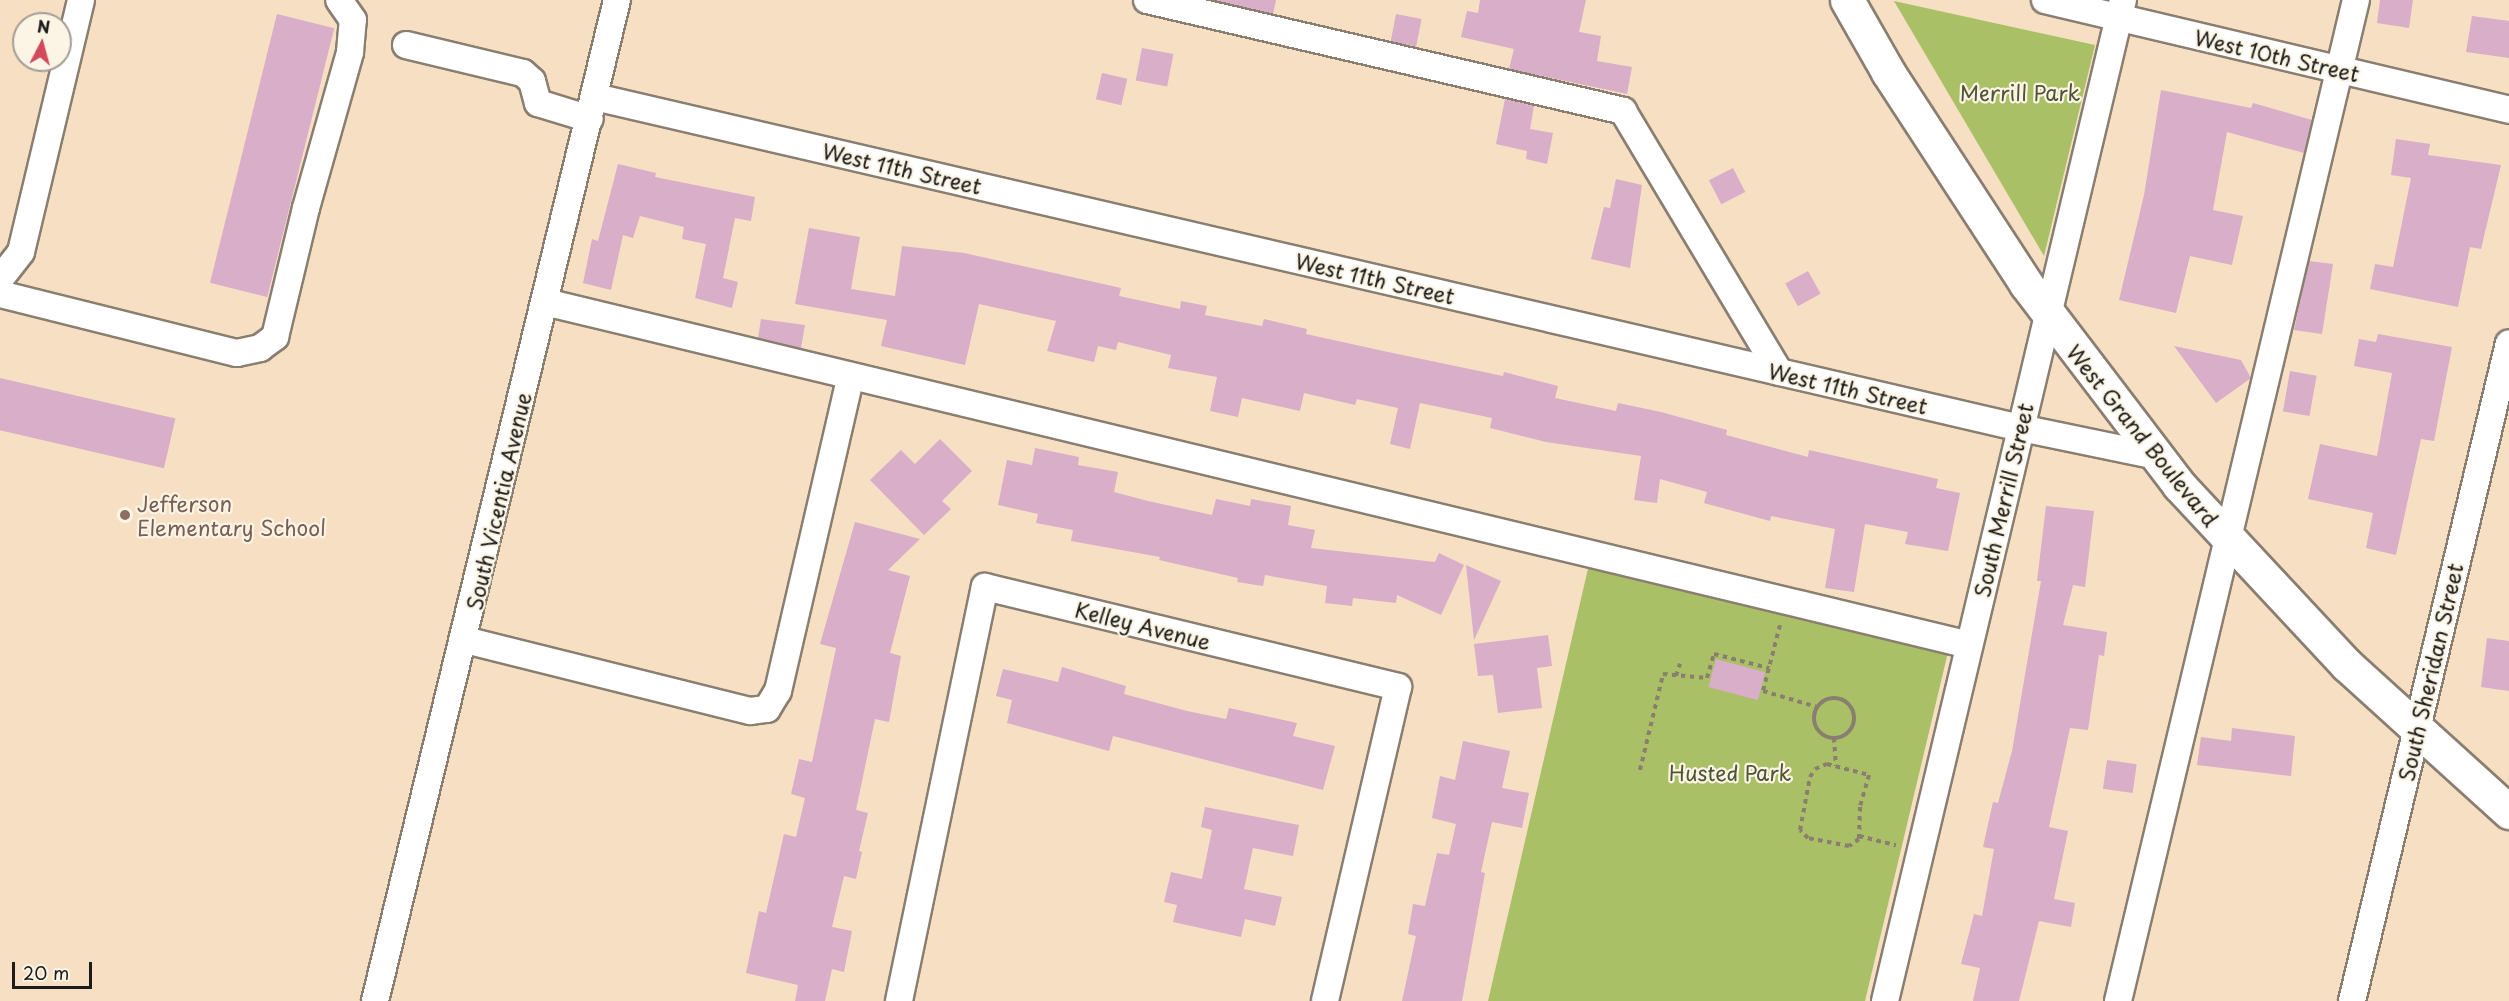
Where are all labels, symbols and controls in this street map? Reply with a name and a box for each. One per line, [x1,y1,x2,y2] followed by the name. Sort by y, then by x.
[12,12,72,72] north arrow
[36,13,51,39] text: N
[2191,24,2363,86] street label: West 10th Street
[1959,79,2081,105] park label: Merrill Park
[819,137,985,199] street label: West 11th Street
[1292,247,1458,309] street label: West 11th Street
[2062,339,2224,531] street label: West Grand Boulevard
[1765,357,1931,419] street label: West 11th Street
[460,388,536,614] street label: South Vicentia Avenue
[1968,399,2038,601] street label: South Merrill Street
[137,490,326,540] place label: Jefferson Elementary School
[118,508,132,522] marker: Jefferson Elementary School
[2393,560,2467,784] street label: South Sheridan Street
[1073,596,1213,654] street label: Kelley Avenue
[1668,759,1792,785] park label: Husted Park
[15,950,94,988] scale bar
[23,959,69,986] text: 20 m

